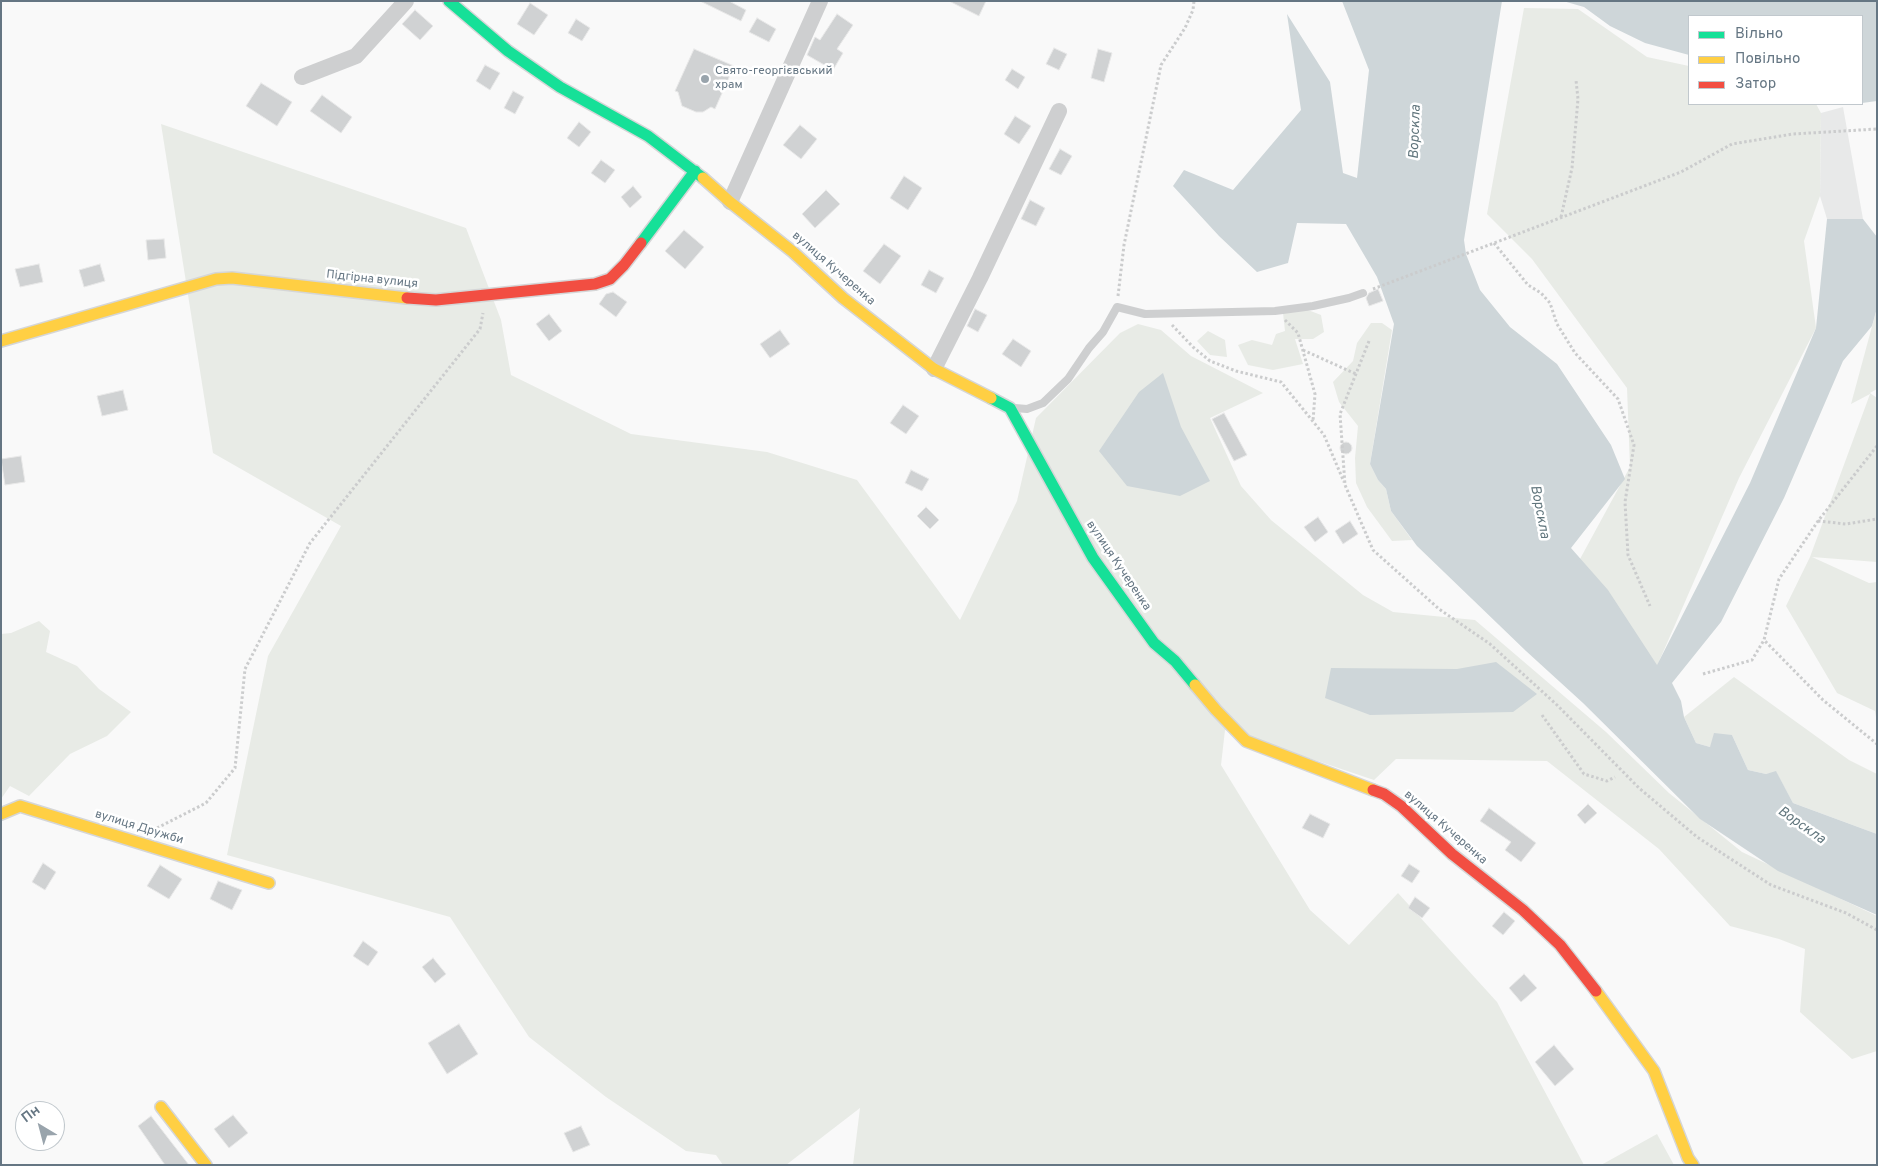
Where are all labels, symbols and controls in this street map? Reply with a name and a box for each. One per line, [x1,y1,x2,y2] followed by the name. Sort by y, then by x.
[1688,15,1863,105] legend
[1735,25,1783,44] text: Вільно
[1735,50,1800,69] text: Повільно
[715,65,833,93] place label: Свято-георгієвський храм
[699,73,711,85] marker: Свято-георгієвський храм
[1735,75,1776,94] text: Затор
[1407,105,1425,159] water label: Ворскла
[789,229,877,309] street label: вулиця Кучеренка
[326,268,418,292] street label: Підгірна вулиця
[1526,484,1552,540] water label: Ворскла
[1083,518,1153,614] street label: вулиця Кучеренка
[1401,788,1489,868] street label: вулиця Кучеренка
[1774,804,1828,848] water label: Ворскла
[93,808,185,848] street label: вулиця Дружби
[15,1101,65,1151] north arrow
[19,1102,44,1127] text: Пн

